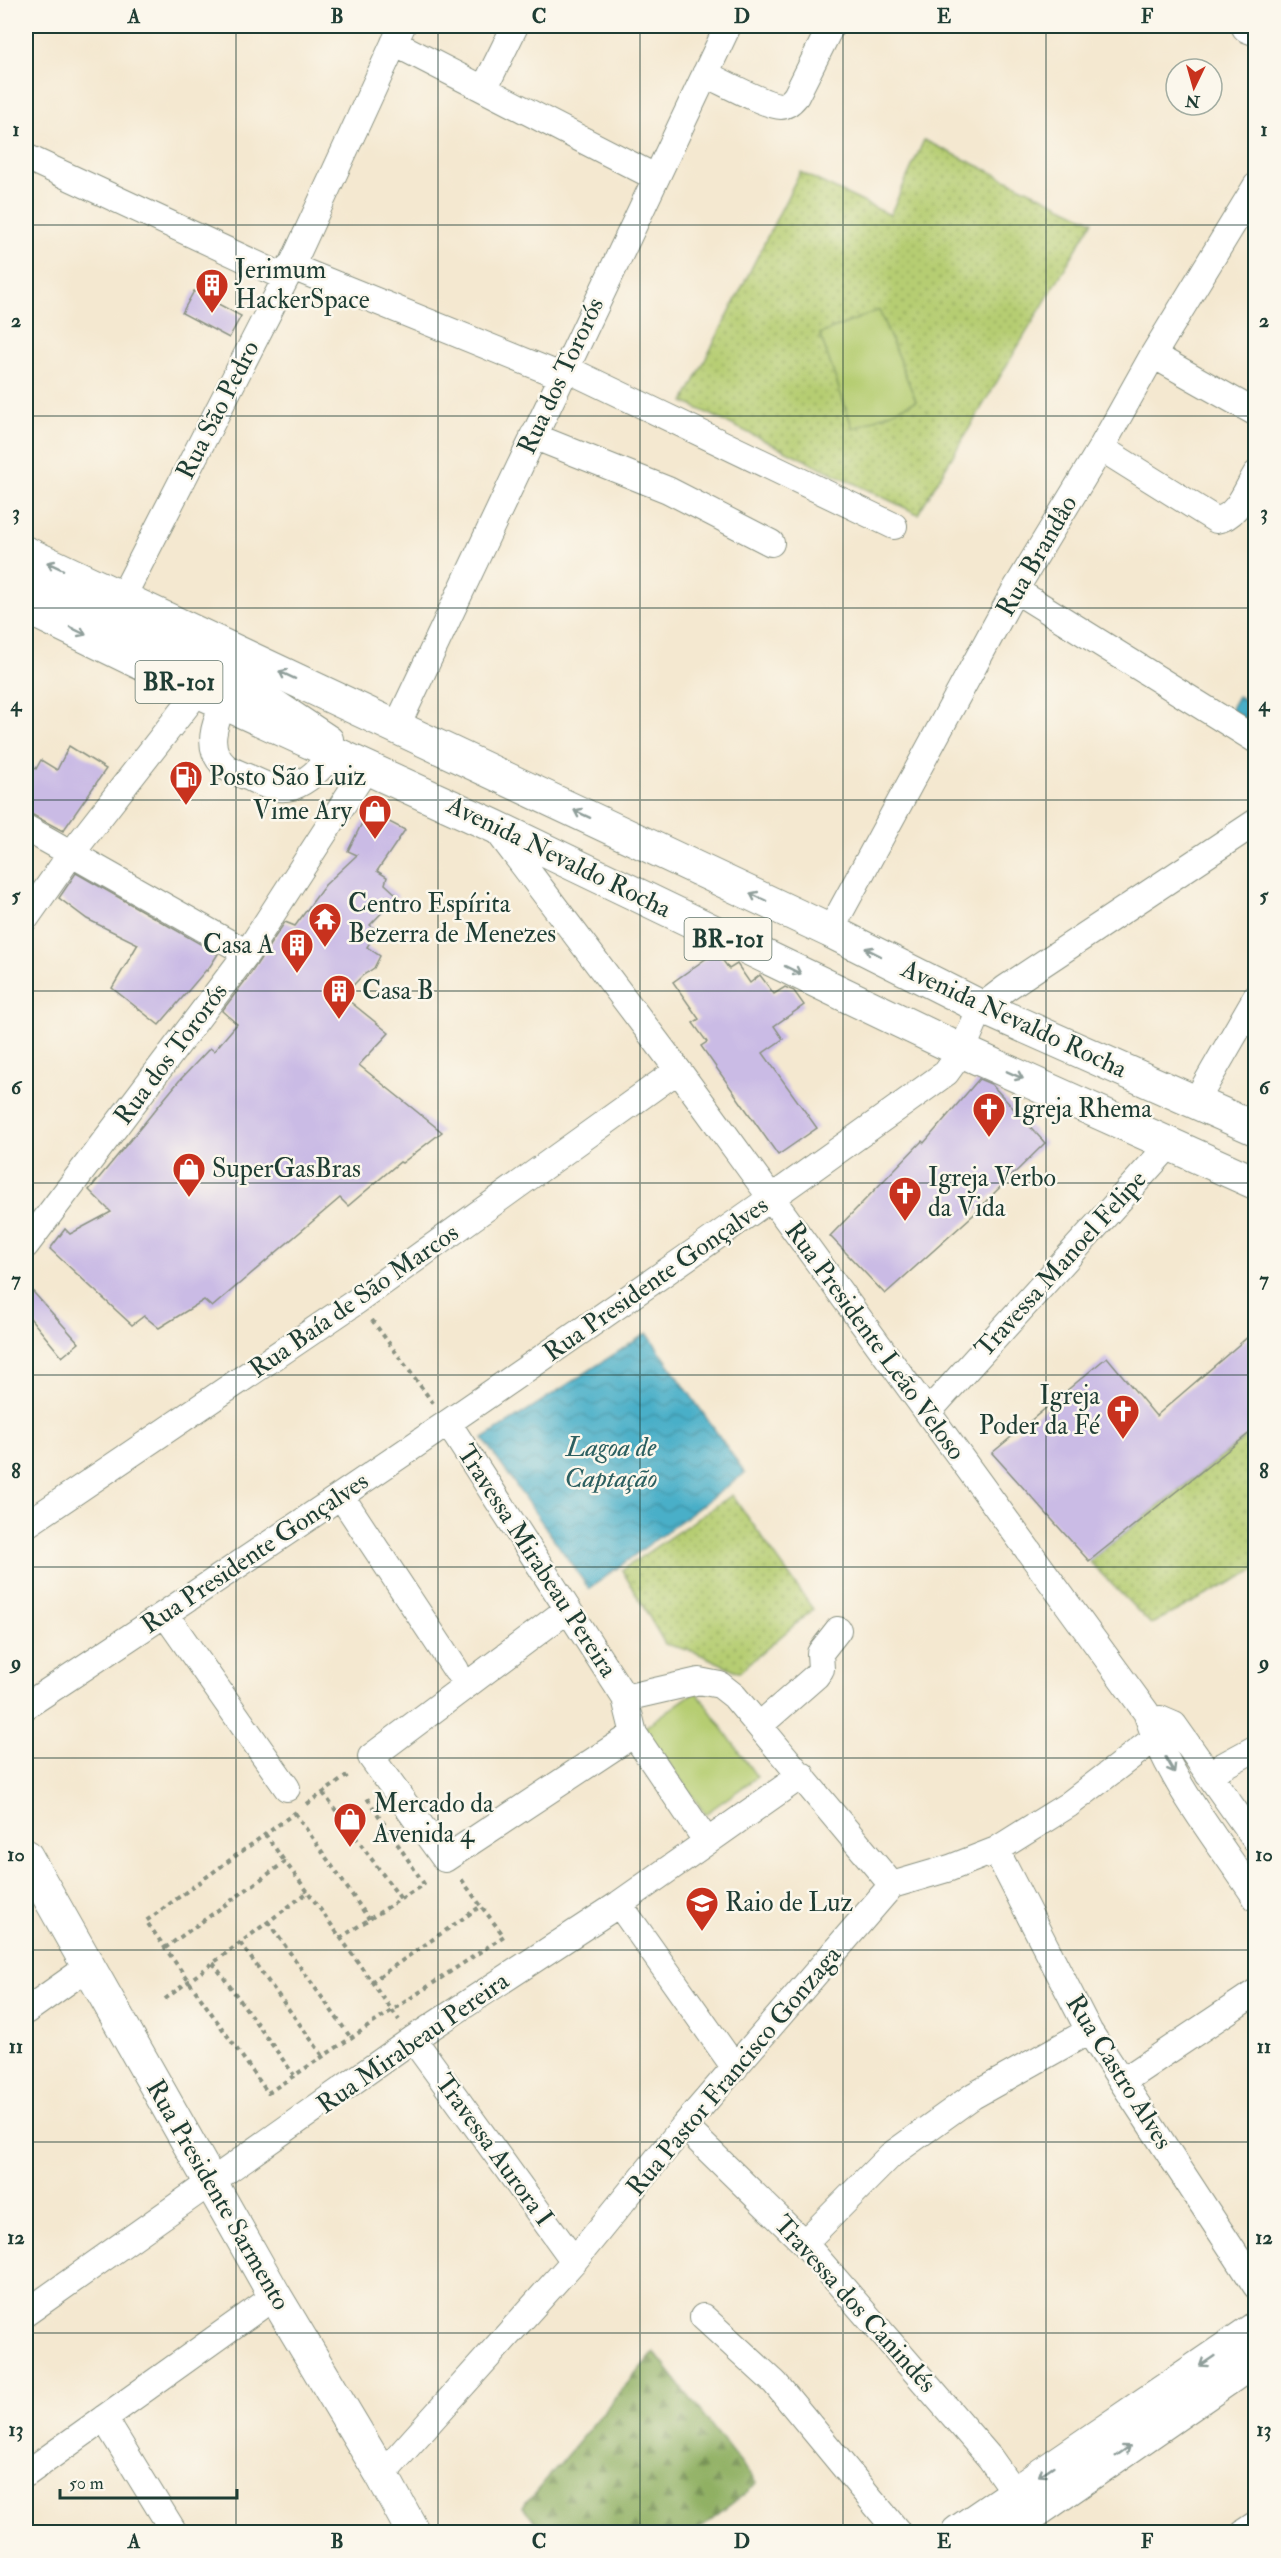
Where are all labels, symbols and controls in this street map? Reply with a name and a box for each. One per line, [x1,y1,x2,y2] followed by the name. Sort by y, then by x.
[127,4,141,29] text: A
[330,4,344,29] text: B
[532,4,546,29] text: C
[734,4,750,29] text: D
[937,4,952,29] text: E
[1141,4,1154,29] text: F
[1164,57,1224,117] north arrow
[1184,90,1202,112] text: N
[12,117,20,142] text: 1
[1260,117,1268,142] text: 1
[234,254,370,317] place label: Jerimum HackerSpace
[194,267,230,314] building icon: Jerimum HackerSpace
[511,292,611,459] street label: Rua dos Tororós
[11,308,21,333] text: 2
[1259,308,1269,333] text: 2
[169,335,267,485] street label: Rua São Pedro
[989,490,1085,622] street label: Rua Brandâo
[12,500,20,525] text: 3
[1260,500,1268,525] text: 3
[46,560,64,572] one-way arrow
[69,626,87,638] one-way arrow
[136,661,222,703] road number: BR-101
[278,668,296,680] one-way arrow
[10,692,23,717] text: 4
[1258,692,1271,717] text: 4
[168,759,204,806] fuel station icon: Posto São Luiz
[209,761,367,793] place label: Posto São Luiz
[441,788,677,925] street label: Avenida Nevaldo Rocha
[357,793,393,840] shop icon: Vime Ary
[253,795,353,827] place label: Vime Ary
[573,807,591,819] one-way arrow
[12,883,22,908] text: 5
[1260,883,1270,908] text: 5
[348,888,556,950] place label: Centro Espírita Bezerra de Menezes
[749,891,767,903] one-way arrow
[307,901,343,948] temple icon: Centro Espírita Bezerra de Menezes
[684,918,771,960] road number: BR-101
[279,927,315,974] building icon: Casa A
[203,929,274,961] place label: Casa A
[864,946,882,958] one-way arrow
[895,952,1132,1085] street label: Avenida Nevaldo Rocha
[784,964,802,976] one-way arrow
[321,973,357,1020] building icon: Casa B
[362,975,434,1007] place label: Casa B
[107,977,235,1131] street label: Rua dos Tororós
[1006,1070,1024,1081] one-way arrow
[11,1075,23,1100] text: 6
[1259,1075,1271,1100] text: 6
[971,1091,1007,1138] church icon: Igreja Rhema
[1012,1093,1152,1125] place label: Igreja Rhema
[171,1151,207,1198] shop icon: SuperGasBras
[212,1153,361,1186] place label: SuperGasBras
[928,1162,1056,1224] place label: Igreja Verbo da Vida
[969,1164,1154,1365] street label: Travessa Manoel Felipe
[887,1175,923,1222] church icon: Igreja Verbo da Vida
[537,1189,775,1369] street label: Rua Presidente Gonçalves
[778,1216,972,1466] street label: Rua Presidente Leão Veloso
[243,1217,465,1385] street label: Rua Baía de São Marcos
[11,1267,21,1292] text: 7
[1259,1267,1269,1292] text: 7
[979,1380,1100,1442] place label: Igreja Poder da Fé
[1105,1393,1141,1440] church icon: Igreja Poder da Fé
[565,1431,657,1495] water label: Lagoa de Captação
[450,1439,624,1684] street label: Travessa Mirabeau Pereira
[11,1459,21,1484] text: 8
[1259,1459,1269,1484] text: 8
[135,1465,375,1641] street label: Rua Presidente Gonçalves
[9,1650,21,1675] text: 9
[1257,1650,1269,1675] text: 9
[1165,1756,1177,1773] one-way arrow
[372,1788,494,1850] place label: Mercado da Avenida 4
[332,1801,368,1848] shop icon: Mercado da Avenida 4
[7,1842,25,1867] text: 10
[1255,1842,1273,1867] text: 10
[684,1885,720,1932] school or university icon: Raio de Luz
[725,1887,854,1919] place label: Raio de Luz
[620,1939,848,2203] street label: Rua Pastor Francisco Gonzaga
[311,1965,515,2121] street label: Rua Mirabeau Pereira
[1059,1989,1179,2155] street label: Rua Castro Alves
[9,2034,23,2059] text: 11
[1257,2034,1271,2059] text: 11
[428,2068,560,2232] street label: Travessa Aurora I
[139,2074,297,2316] street label: Rua Presidente Sarmento
[767,2209,943,2399] street label: Travessa dos Canindés
[7,2225,25,2250] text: 12
[1255,2225,1273,2250] text: 12
[1199,2355,1216,2367] one-way arrow
[9,2417,23,2442] text: 13
[1257,2417,1271,2442] text: 13
[1115,2445,1131,2457] one-way arrow
[60,2462,237,2500] scale bar
[1038,2465,1055,2477] one-way arrow
[69,2472,104,2495] text: 50 m
[127,2529,141,2554] text: A
[330,2529,344,2554] text: B
[532,2529,546,2554] text: C
[734,2529,750,2554] text: D
[937,2529,952,2554] text: E
[1141,2529,1154,2554] text: F

